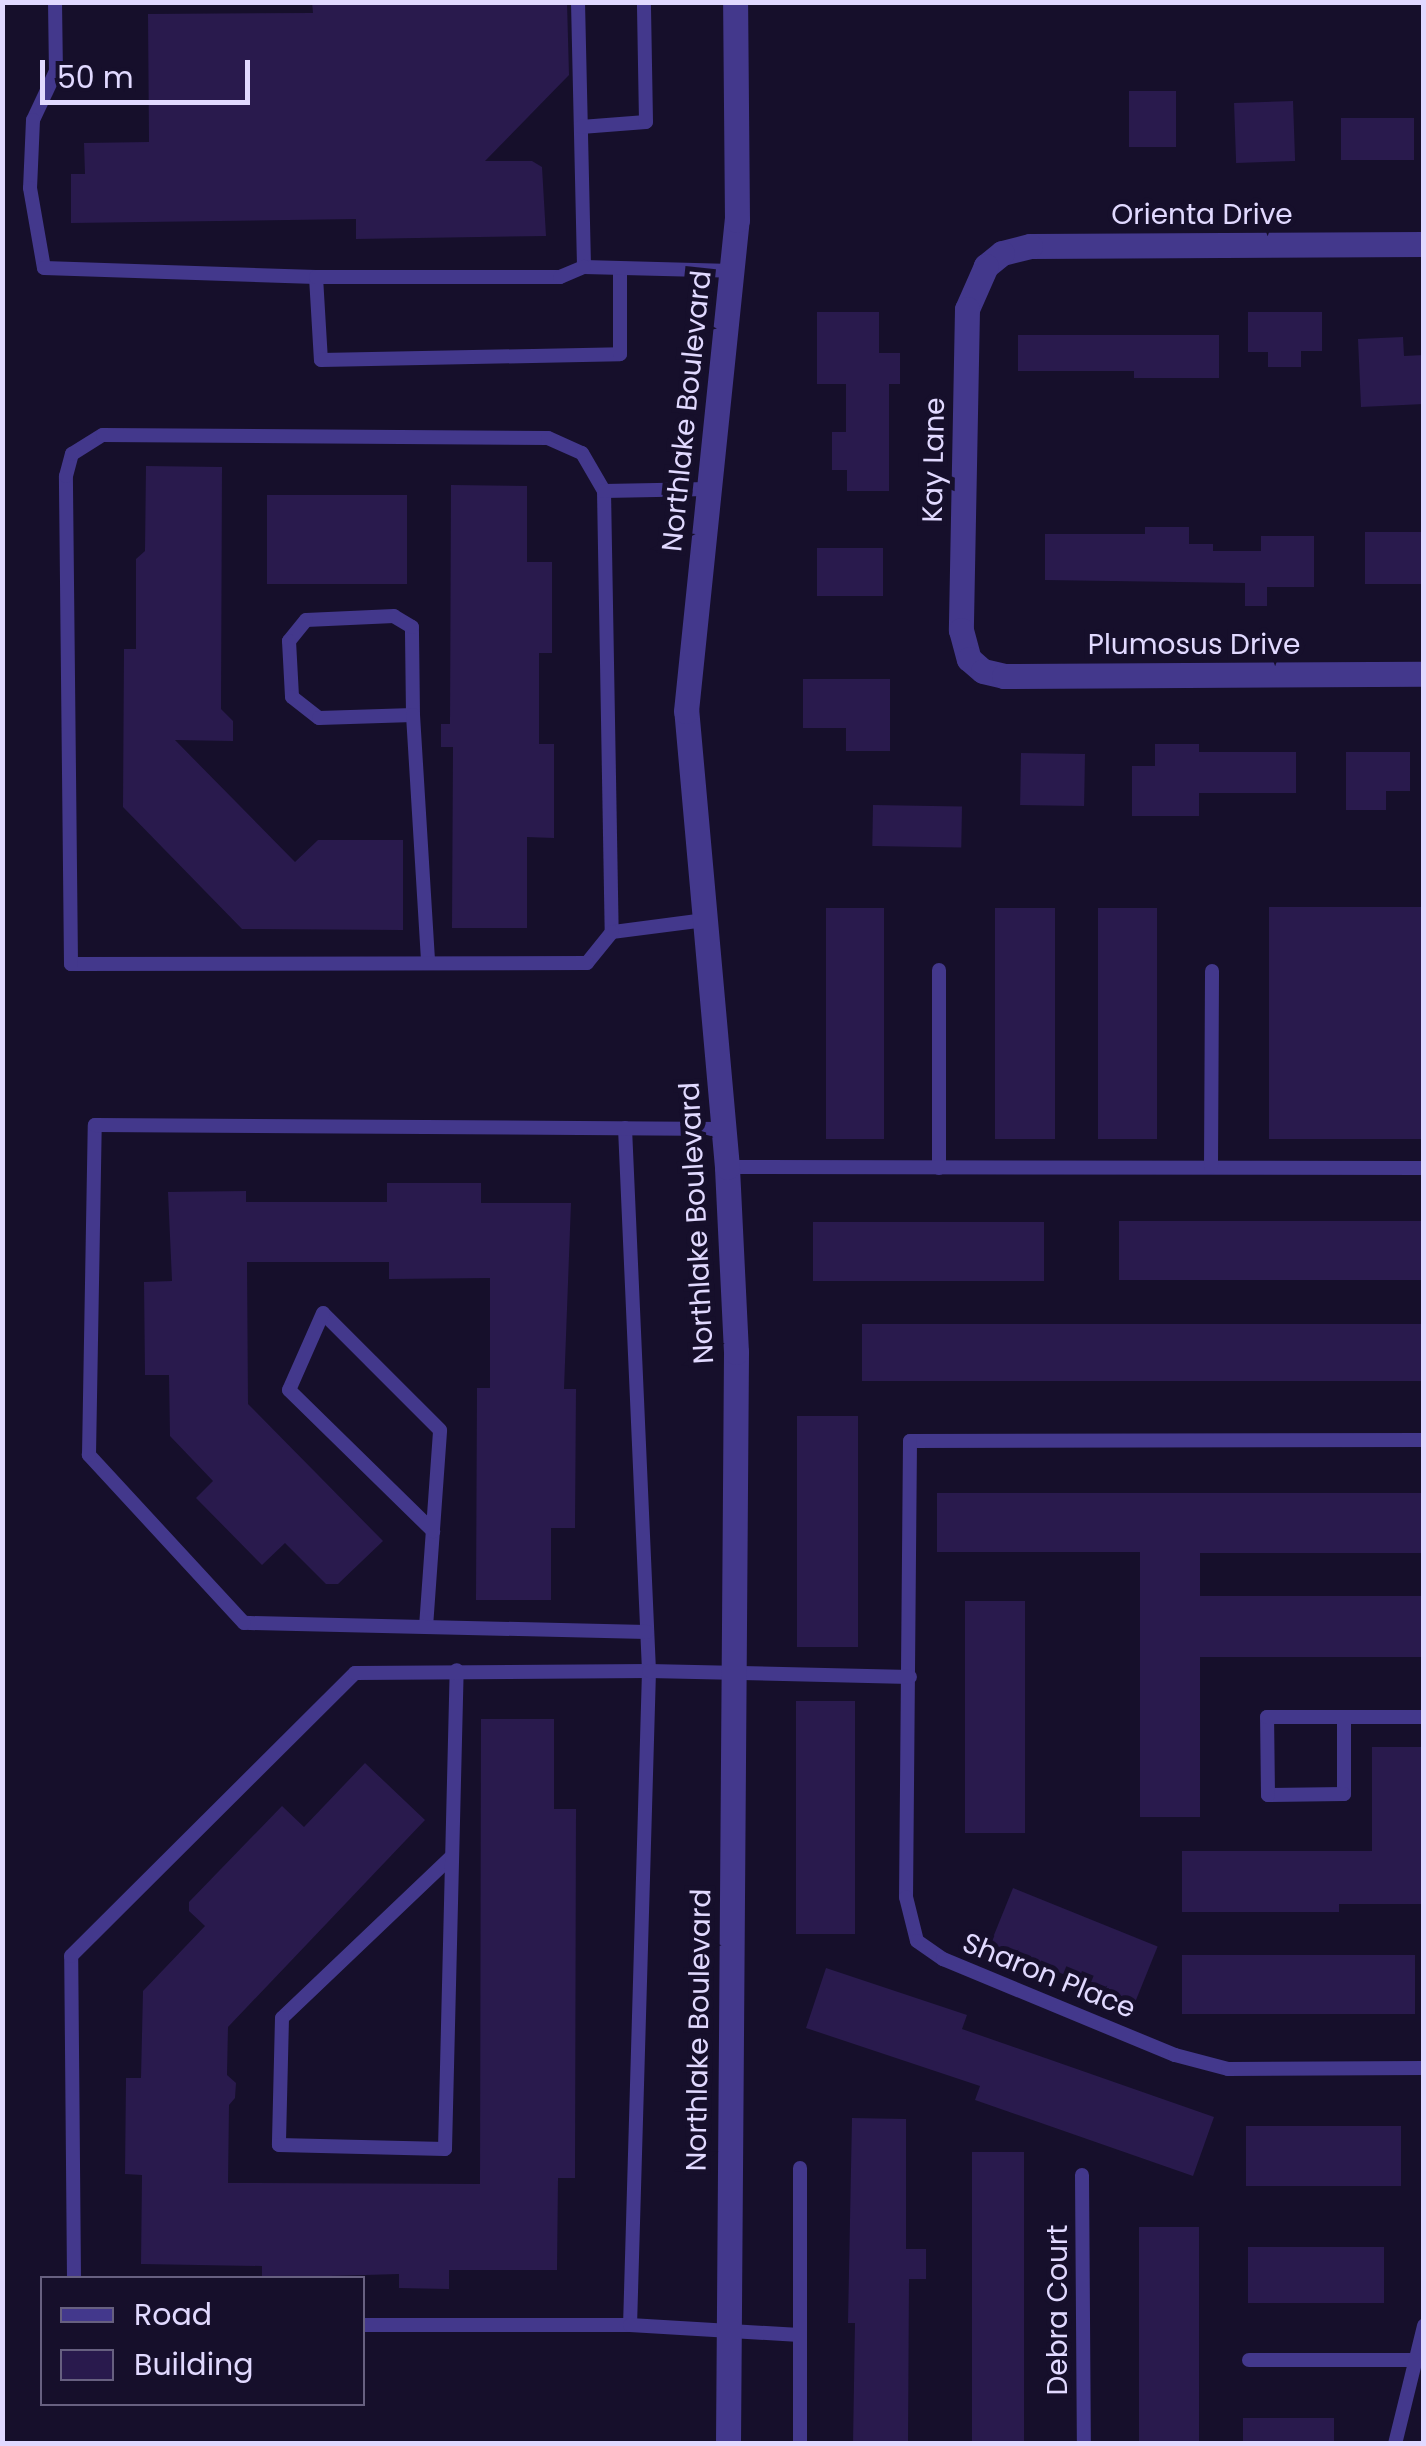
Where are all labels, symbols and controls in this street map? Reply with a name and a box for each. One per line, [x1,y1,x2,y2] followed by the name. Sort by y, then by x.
[45,40,255,102] scale bar
[57,56,134,99] text: 50 m
[1111,198,1293,232] street label: Orienta Drive
[656,269,718,553] street label: Northlake Boulevard
[916,397,952,523] street label: Kay Lane
[1088,628,1300,662] street label: Plumosus Drive
[673,1081,721,1365] street label: Northlake Boulevard
[680,1888,718,2172] street label: Northlake Boulevard
[958,1926,1140,2026] street label: Sharon Place
[1041,2224,1075,2396] street label: Debra Court
[40,2276,365,2406] legend
[134,2293,212,2336] text: Road
[134,2343,254,2386] text: Building

